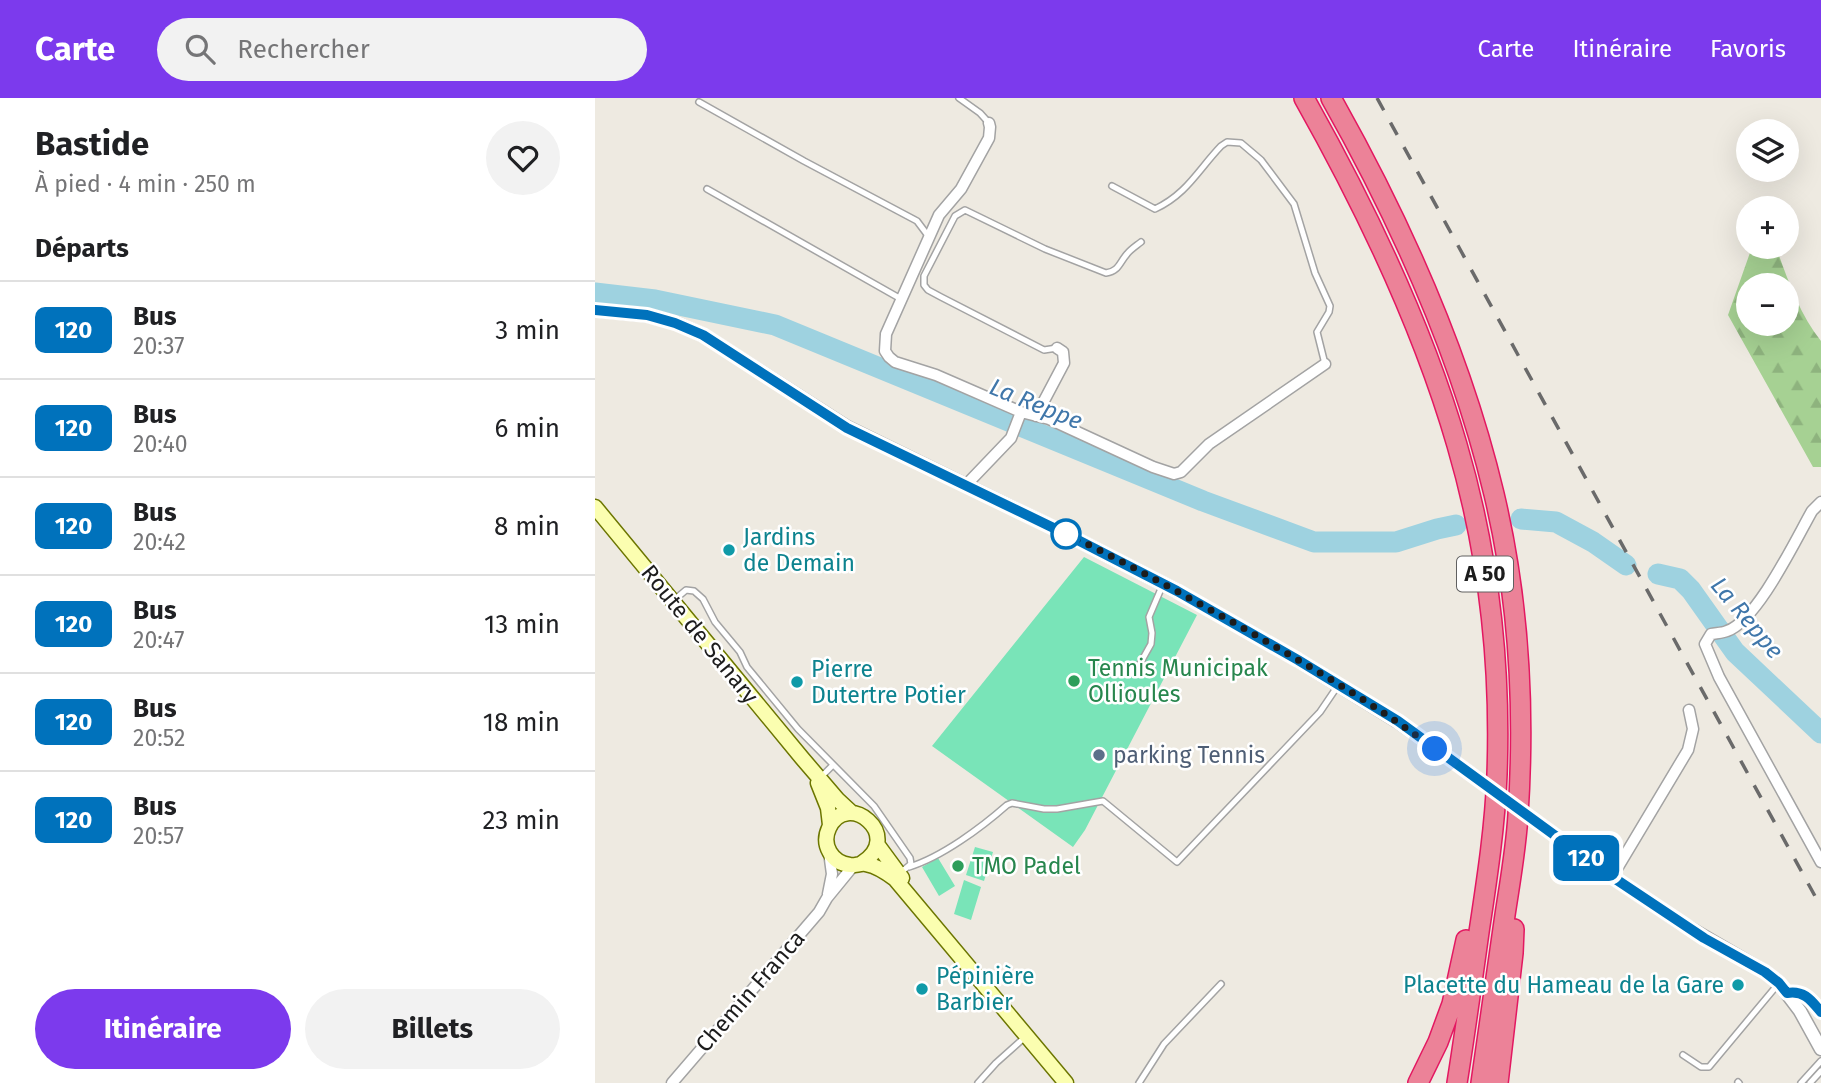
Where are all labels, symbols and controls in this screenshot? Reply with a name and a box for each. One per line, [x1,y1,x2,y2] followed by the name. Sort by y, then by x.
[157,18,647,81] search box
[35,29,115,69] text: Carte
[181,30,219,68] icon: search
[237,34,370,65] text: Rechercher
[1478,35,1534,63] text: Carte
[1572,35,1672,63] text: Itinéraire
[1710,35,1786,63] text: Favoris
[1736,119,1799,336] map controls
[1736,119,1799,182] button: layers
[486,121,560,195] button: heart
[35,124,149,164] text: Bastide
[35,170,256,198] text: À pied · 4 min · 250 m
[1736,196,1799,259] button: +
[35,233,129,264] text: Départs
[1736,273,1799,336] button: −
[133,301,176,332] text: Bus
[495,315,560,346] text: 3 min
[55,316,92,344] text: 120
[133,332,185,360] text: 20:37
[985,373,1087,435] water label: La Reppe
[133,399,176,430] text: Bus
[494,413,560,444] text: 6 min
[55,414,92,442] text: 120
[133,430,188,458] text: 20:40
[133,497,176,528] text: Bus
[494,511,560,542] text: 8 min
[55,512,92,540] text: 120
[1051,519,1081,549] unlabelled marker
[743,523,855,577] place label: Jardins de Demain
[133,528,186,556] text: 20:42
[721,542,737,558] marker: Jardins de Demain
[1457,556,1513,592] road number: A 50
[635,559,765,710] street label: Route de Sanary
[1705,572,1789,664] water label: La Reppe
[133,595,176,626] text: Bus
[484,609,560,640] text: 13 min
[55,610,92,638] text: 120
[133,626,185,654] text: 20:47
[1088,654,1268,708] place label: Tennis Municipak Ollioules
[811,655,966,709] place label: Pierre Dutertre Potier
[1066,673,1082,689] marker: Tennis Municipak Ollioules
[789,674,805,690] marker: Pierre Dutertre Potier
[133,693,176,724] text: Bus
[483,707,560,738] text: 18 min
[55,708,92,736] text: 120
[133,724,185,752] text: 20:52
[1417,731,1452,766] your location
[1113,741,1265,769] place label: parking Tennis
[1091,747,1107,763] marker: parking Tennis
[133,791,176,822] text: Bus
[483,805,560,836] text: 23 min
[55,806,92,834] text: 120
[133,822,184,850] text: 20:57
[1546,835,1626,881] line badge: 120
[1567,844,1605,872] text: 120
[972,852,1081,880] place label: TMO Padel
[950,858,966,874] marker: TMO Padel
[689,924,811,1058] street label: Chemin Franca
[936,962,1035,1016] place label: Pépinière Barbier
[1403,971,1724,999] place label: Placette du Hameau de la Gare
[1730,977,1746,993] marker: Placette du Hameau de la Gare
[914,981,930,997] marker: Pépinière Barbier
[35,989,291,1069] button: Itinéraire
[305,989,560,1069] button: Billets

